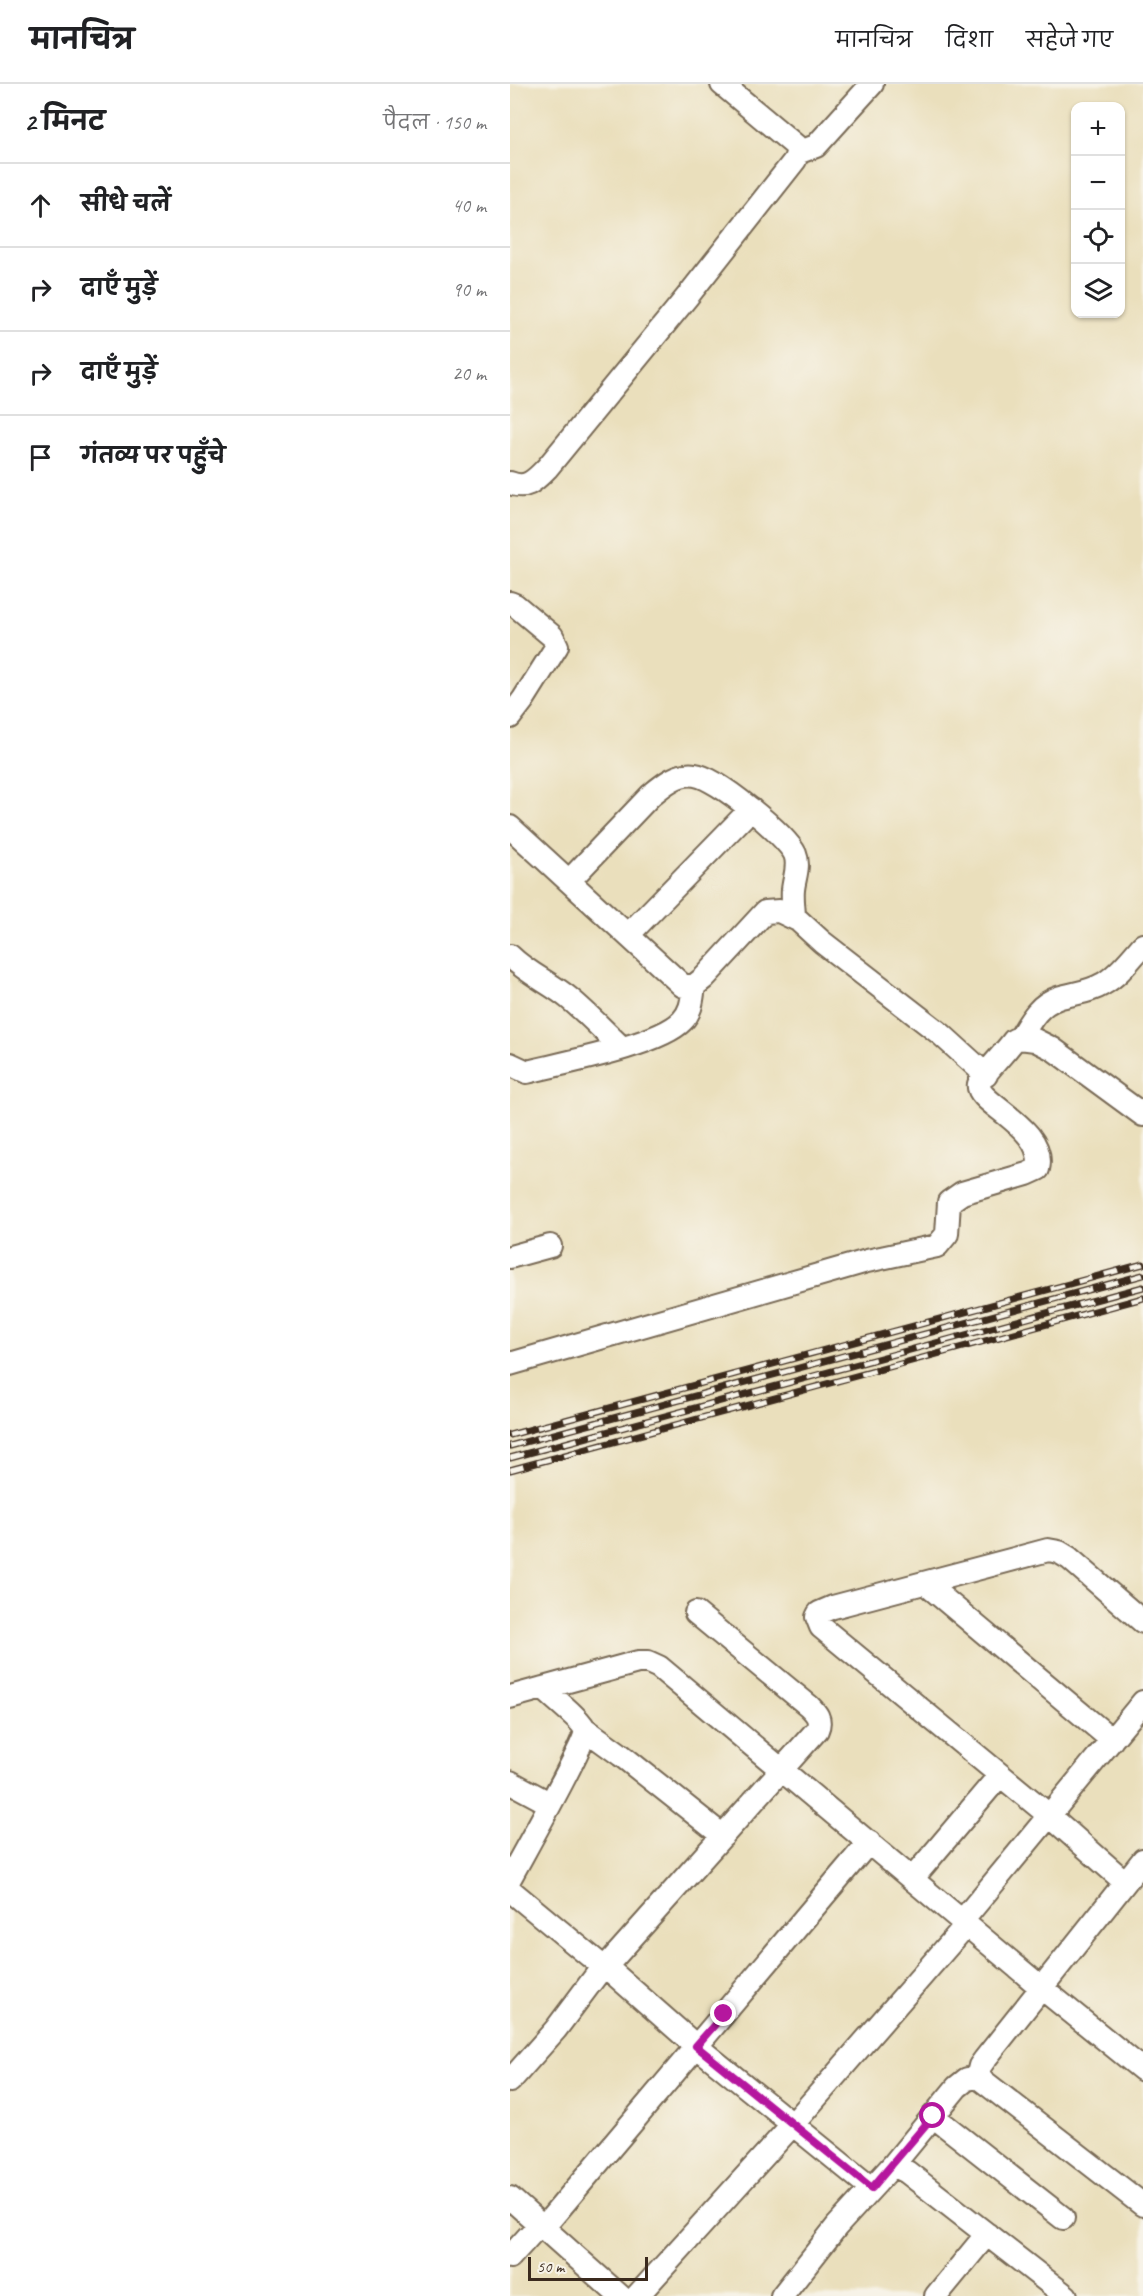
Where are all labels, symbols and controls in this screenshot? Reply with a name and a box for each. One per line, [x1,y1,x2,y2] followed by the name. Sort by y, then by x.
[30,22,134,57] text: मानचित्र
[835,27,912,53] text: मानचित्र
[945,27,993,53] text: दिशा
[1026,27,1113,53] text: सहेजे गए
[1071,102,1125,318] map controls
[1071,102,1125,156] button: +
[24,105,105,138] text: 2 मिनट
[383,110,486,135] text: पैदल · 150 m
[1071,156,1125,210] button: −
[24,189,57,222] icon: ahead
[81,190,171,218] text: सीधे चलें
[452,193,486,218] text: 40 m
[1071,210,1125,264] button: locate
[1071,264,1125,318] button: layers
[24,273,57,306] icon: right
[81,274,157,302] text: दाएँ मुड़ें
[452,277,486,302] text: 90 m
[24,357,57,390] icon: right
[81,358,157,386] text: दाएँ मुड़ें
[452,361,486,386] text: 20 m
[24,441,57,474] icon: arrive
[81,442,225,470] text: गंतव्य पर पहुँचे
[710,2000,736,2026] route end
[919,2102,945,2128] route start
[528,2254,648,2282] scale bar
[537,2257,564,2277] text: 50 m

